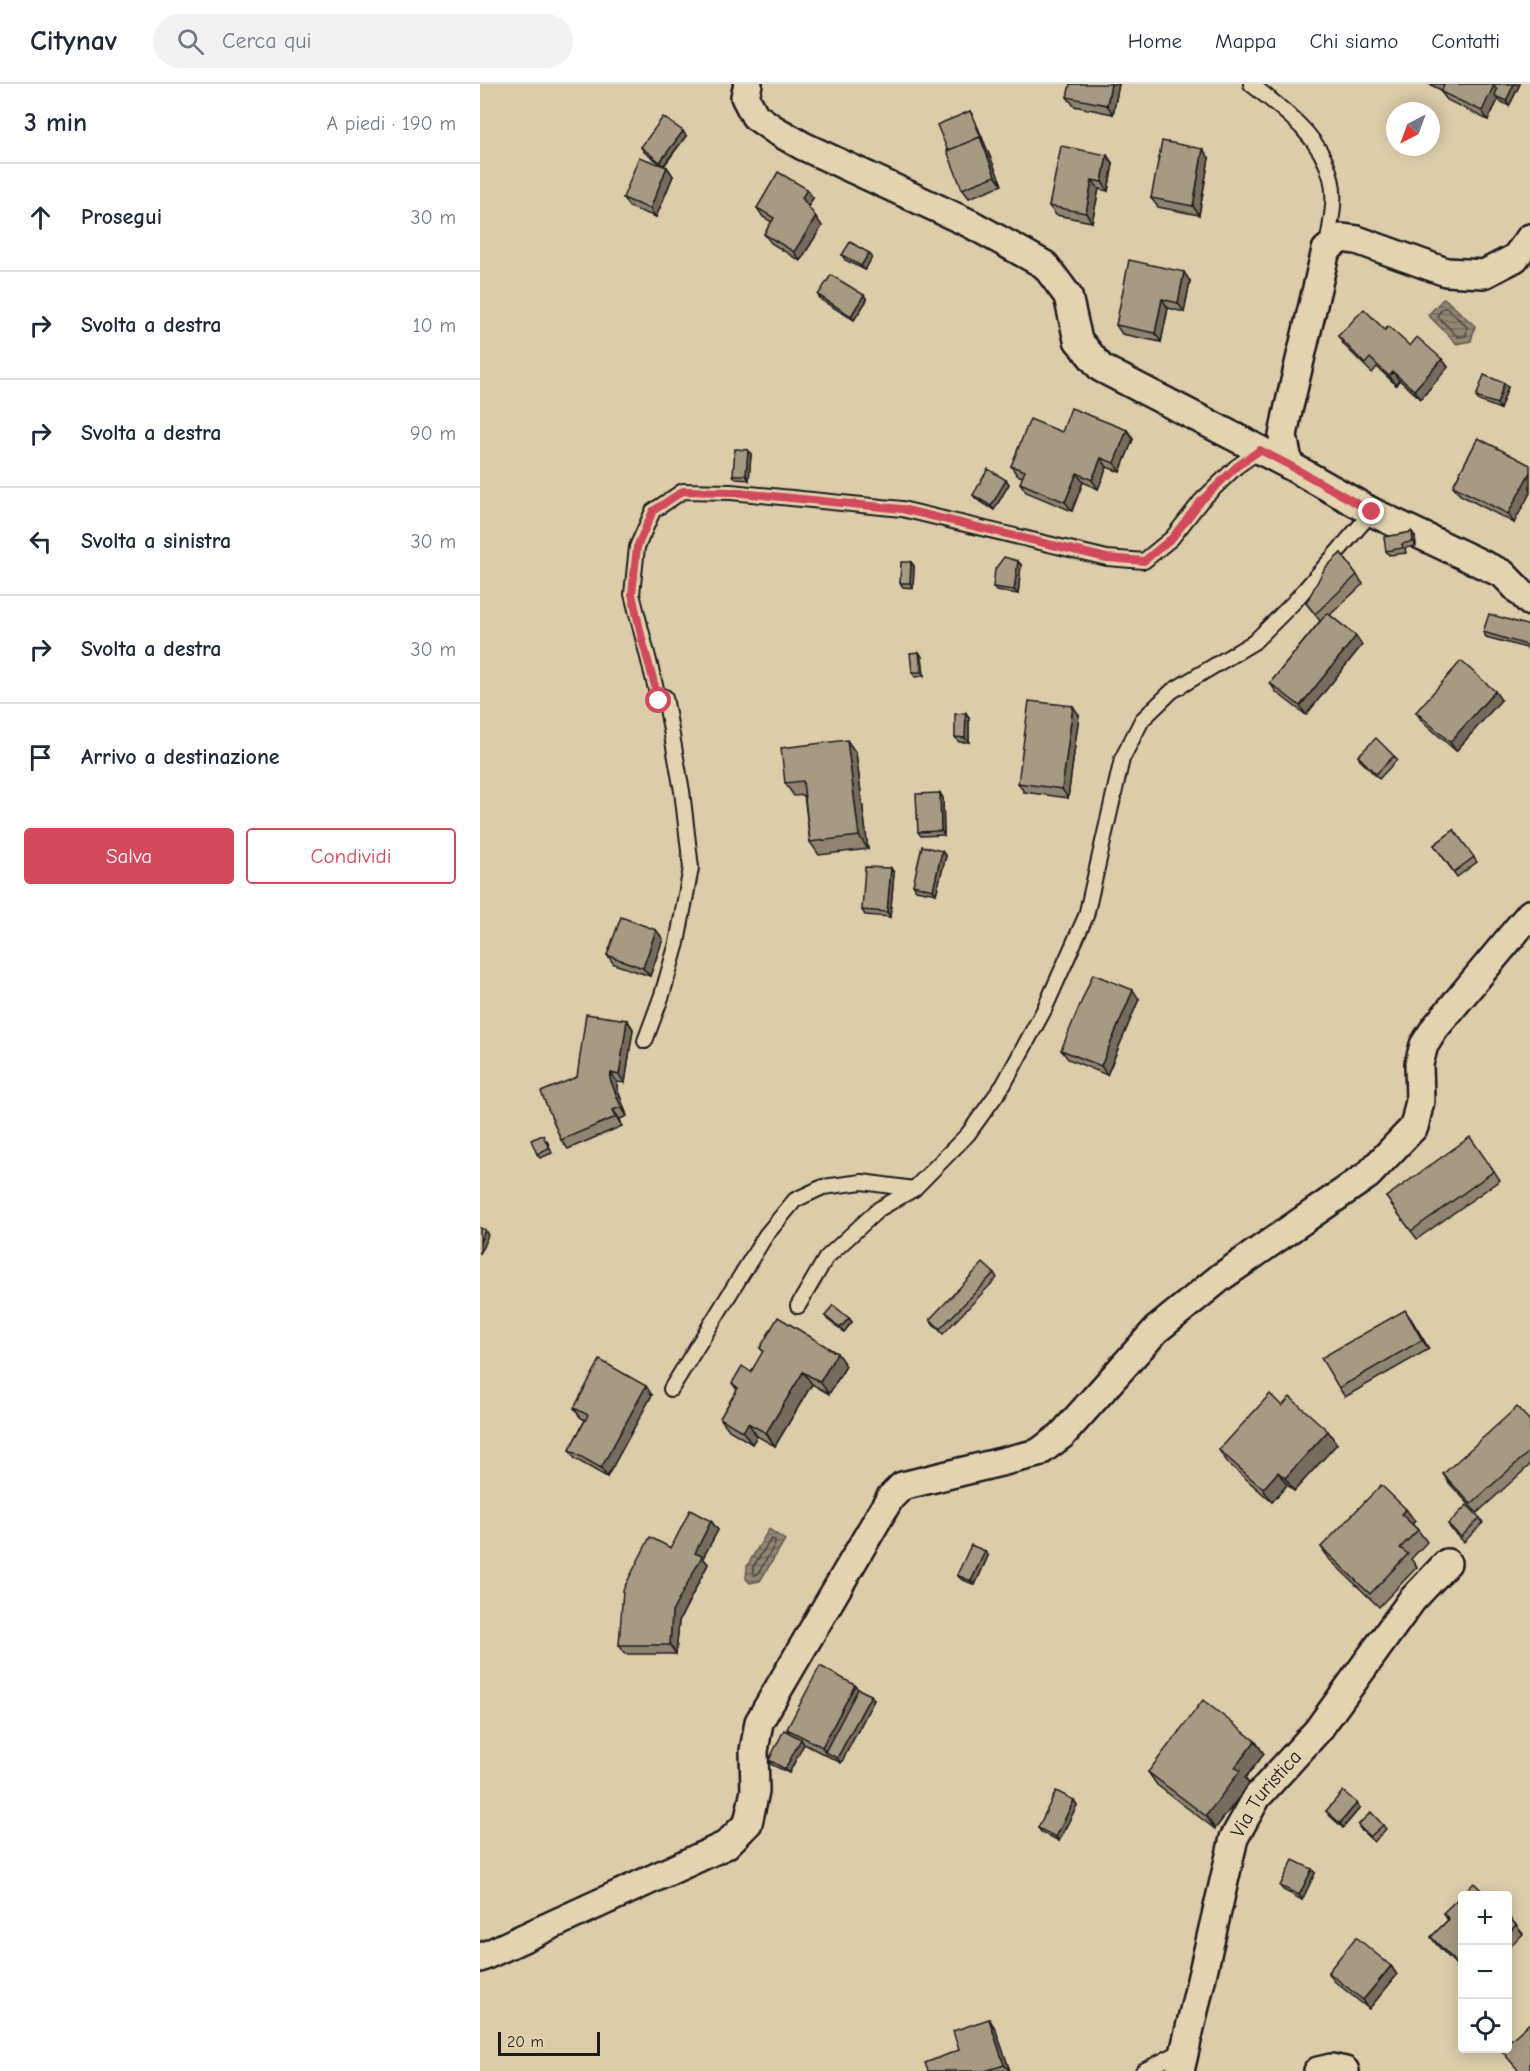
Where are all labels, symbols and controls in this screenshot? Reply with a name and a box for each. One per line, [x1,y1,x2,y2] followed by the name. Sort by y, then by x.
[153,14,573,68] search box
[30,25,117,57] text: Citynav
[174,25,207,58] icon: search
[222,28,311,54] text: Cerca qui
[1128,29,1182,53] text: Home
[1215,29,1277,53] text: Mappa
[1310,29,1398,53] text: Chi siamo
[1431,29,1500,53] text: Contatti
[1386,102,1440,156] north arrow
[24,108,87,138] text: 3 min
[327,112,456,135] text: A piedi · 190 m
[24,201,57,234] icon: ahead
[81,204,162,230] text: Prosegui
[410,206,456,229] text: 30 m
[24,309,57,342] icon: right
[81,312,222,338] text: Svolta a destra
[413,314,456,337] text: 10 m
[24,417,57,450] icon: right
[81,420,222,446] text: Svolta a destra
[410,422,456,445] text: 90 m
[1358,498,1384,524] route end
[24,525,57,558] icon: left
[81,528,231,554] text: Svolta a sinistra
[410,530,456,553] text: 30 m
[24,633,57,666] icon: right
[81,636,222,662] text: Svolta a destra
[410,638,456,661] text: 30 m
[645,687,671,713] route start
[24,741,57,774] icon: arrive
[81,744,280,770] text: Arrivo a destinazione
[24,828,234,884] button: Salva
[246,828,456,884] button: Condividi
[1225,1745,1306,1841] street label: Via Turistica
[1458,1891,1512,2053] map controls
[1458,1891,1512,1945] button: +
[1458,1945,1512,1999] button: −
[1458,1999,1512,2053] button: locate
[498,2029,600,2056] scale bar
[507,2033,544,2051] text: 20 m

